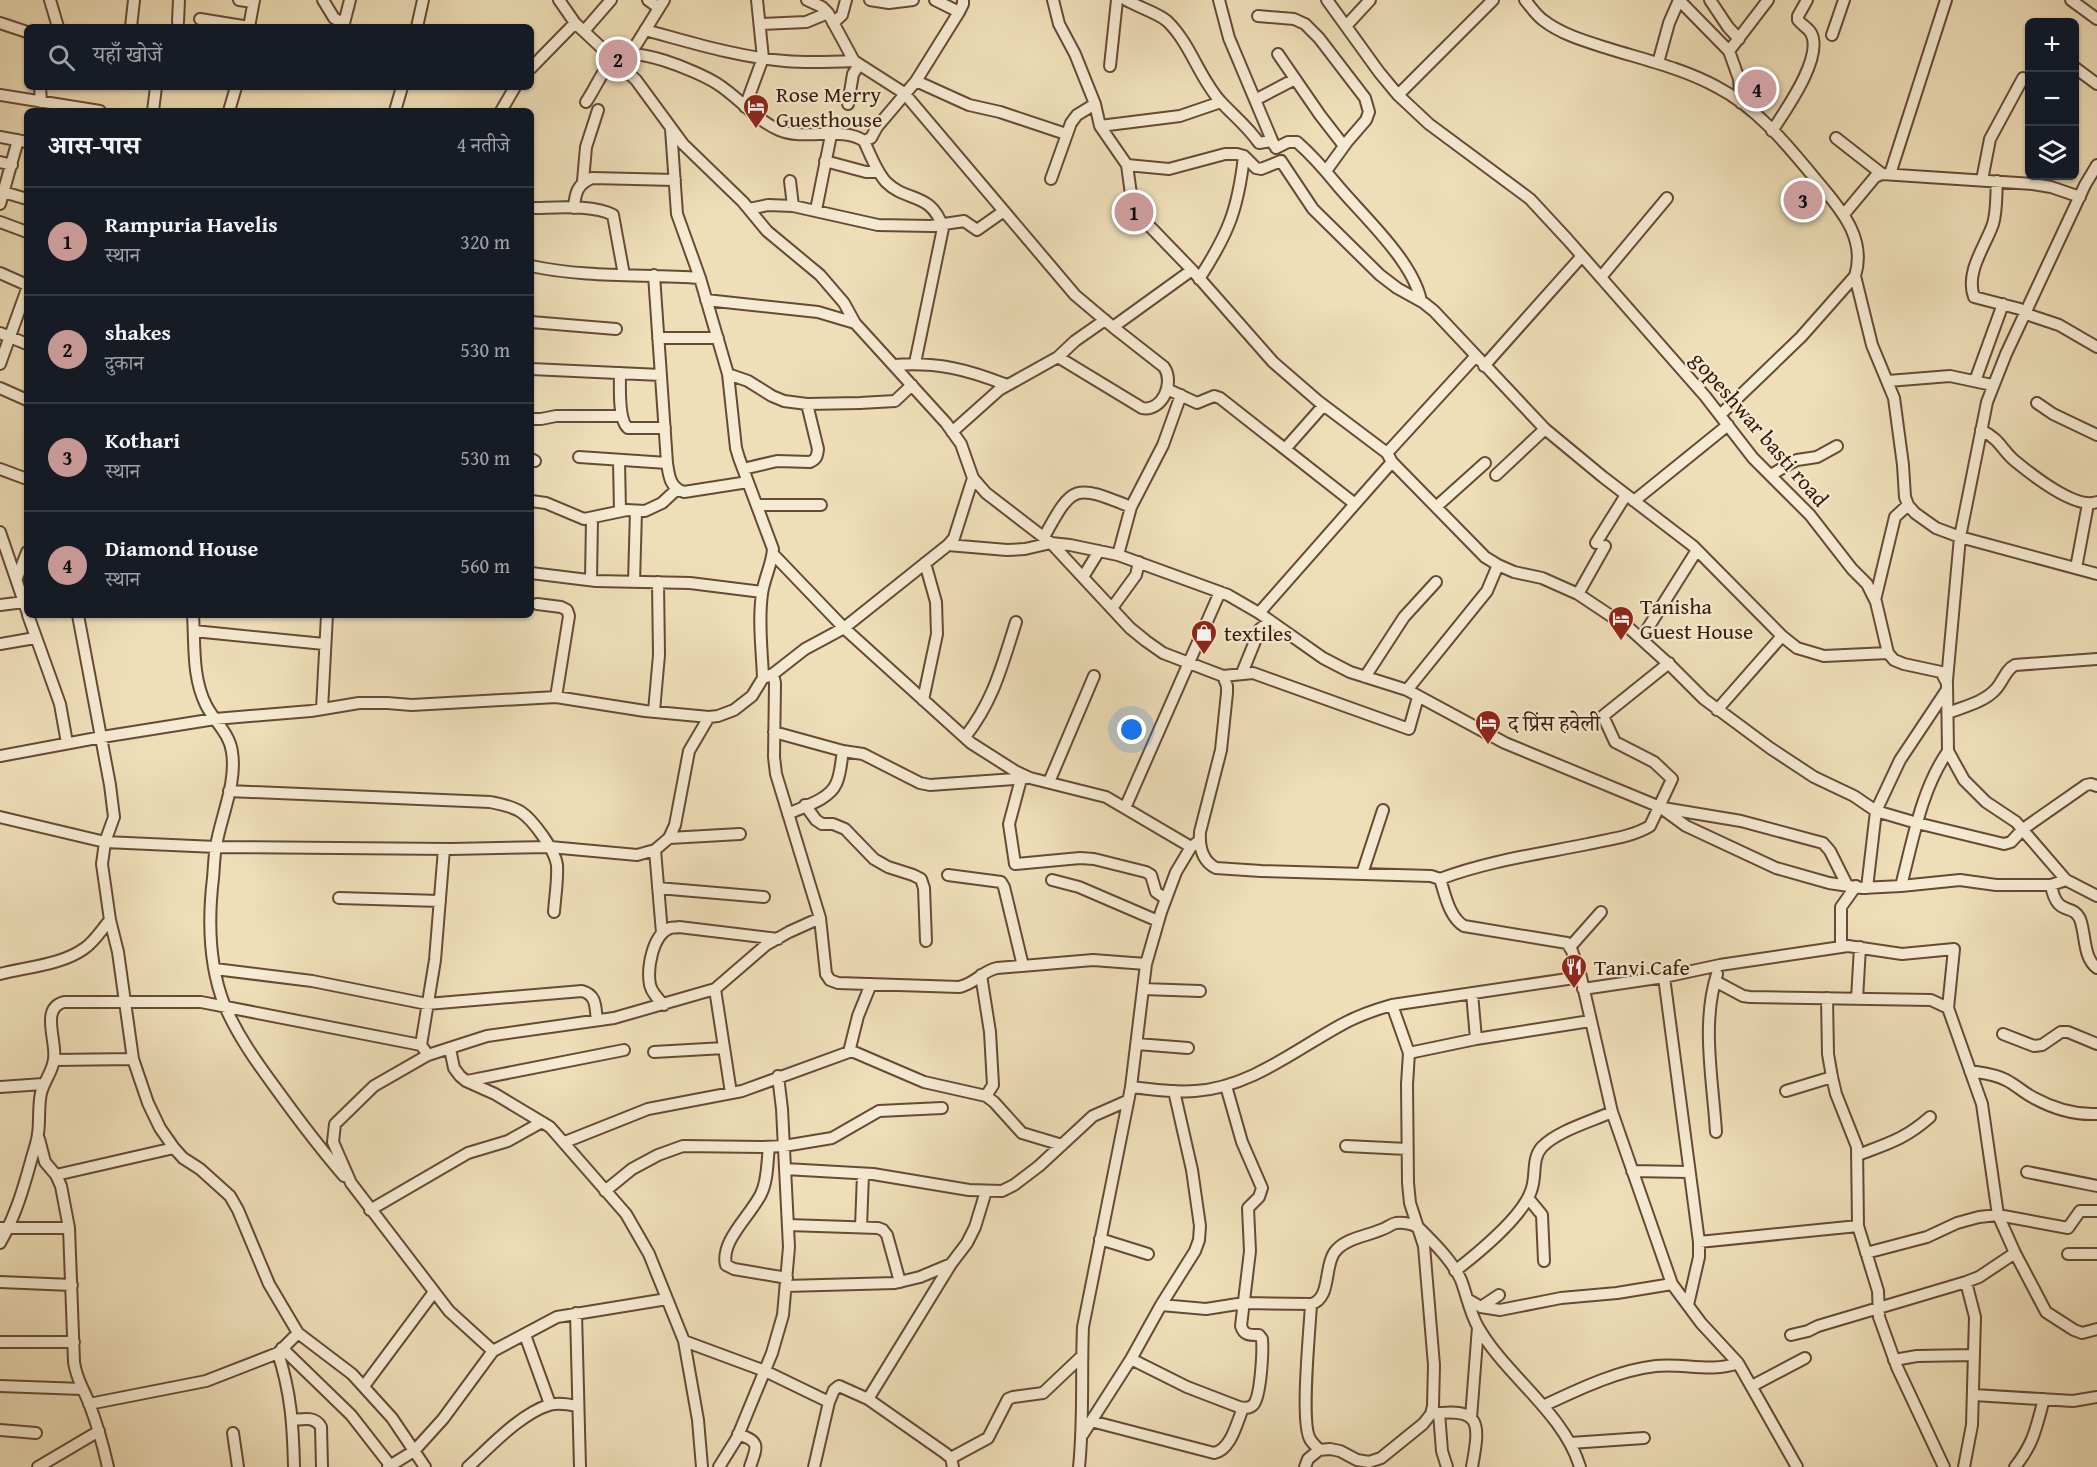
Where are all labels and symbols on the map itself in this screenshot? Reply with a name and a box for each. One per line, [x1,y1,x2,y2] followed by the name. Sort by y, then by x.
[598,36,638,82] pin: 2
[1738,66,1776,112] pin: 4
[776,78,882,135] place label: Rose Merry Guesthouse
[741,92,771,130] hotel icon: Rose Merry Guesthouse
[1784,178,1822,222] pin: 3
[1114,190,1154,234] pin: 1
[1683,344,1837,514] street label: gopeshwar basti road
[1640,590,1753,647] place label: Tanisha Guest House
[1606,604,1636,642] hotel icon: Tanisha Guest House
[1224,617,1292,649] place label: textiles
[1189,618,1219,656] shop icon: textiles
[1507,707,1602,739] place label: द प्रिंस हवेली
[1473,708,1503,746] hotel icon: द प्रिंस हवेली
[1117,715,1146,744] your location
[1594,951,1690,983] place label: Tanvi Cafe
[1559,952,1589,990] restaurant icon: Tanvi Cafe

